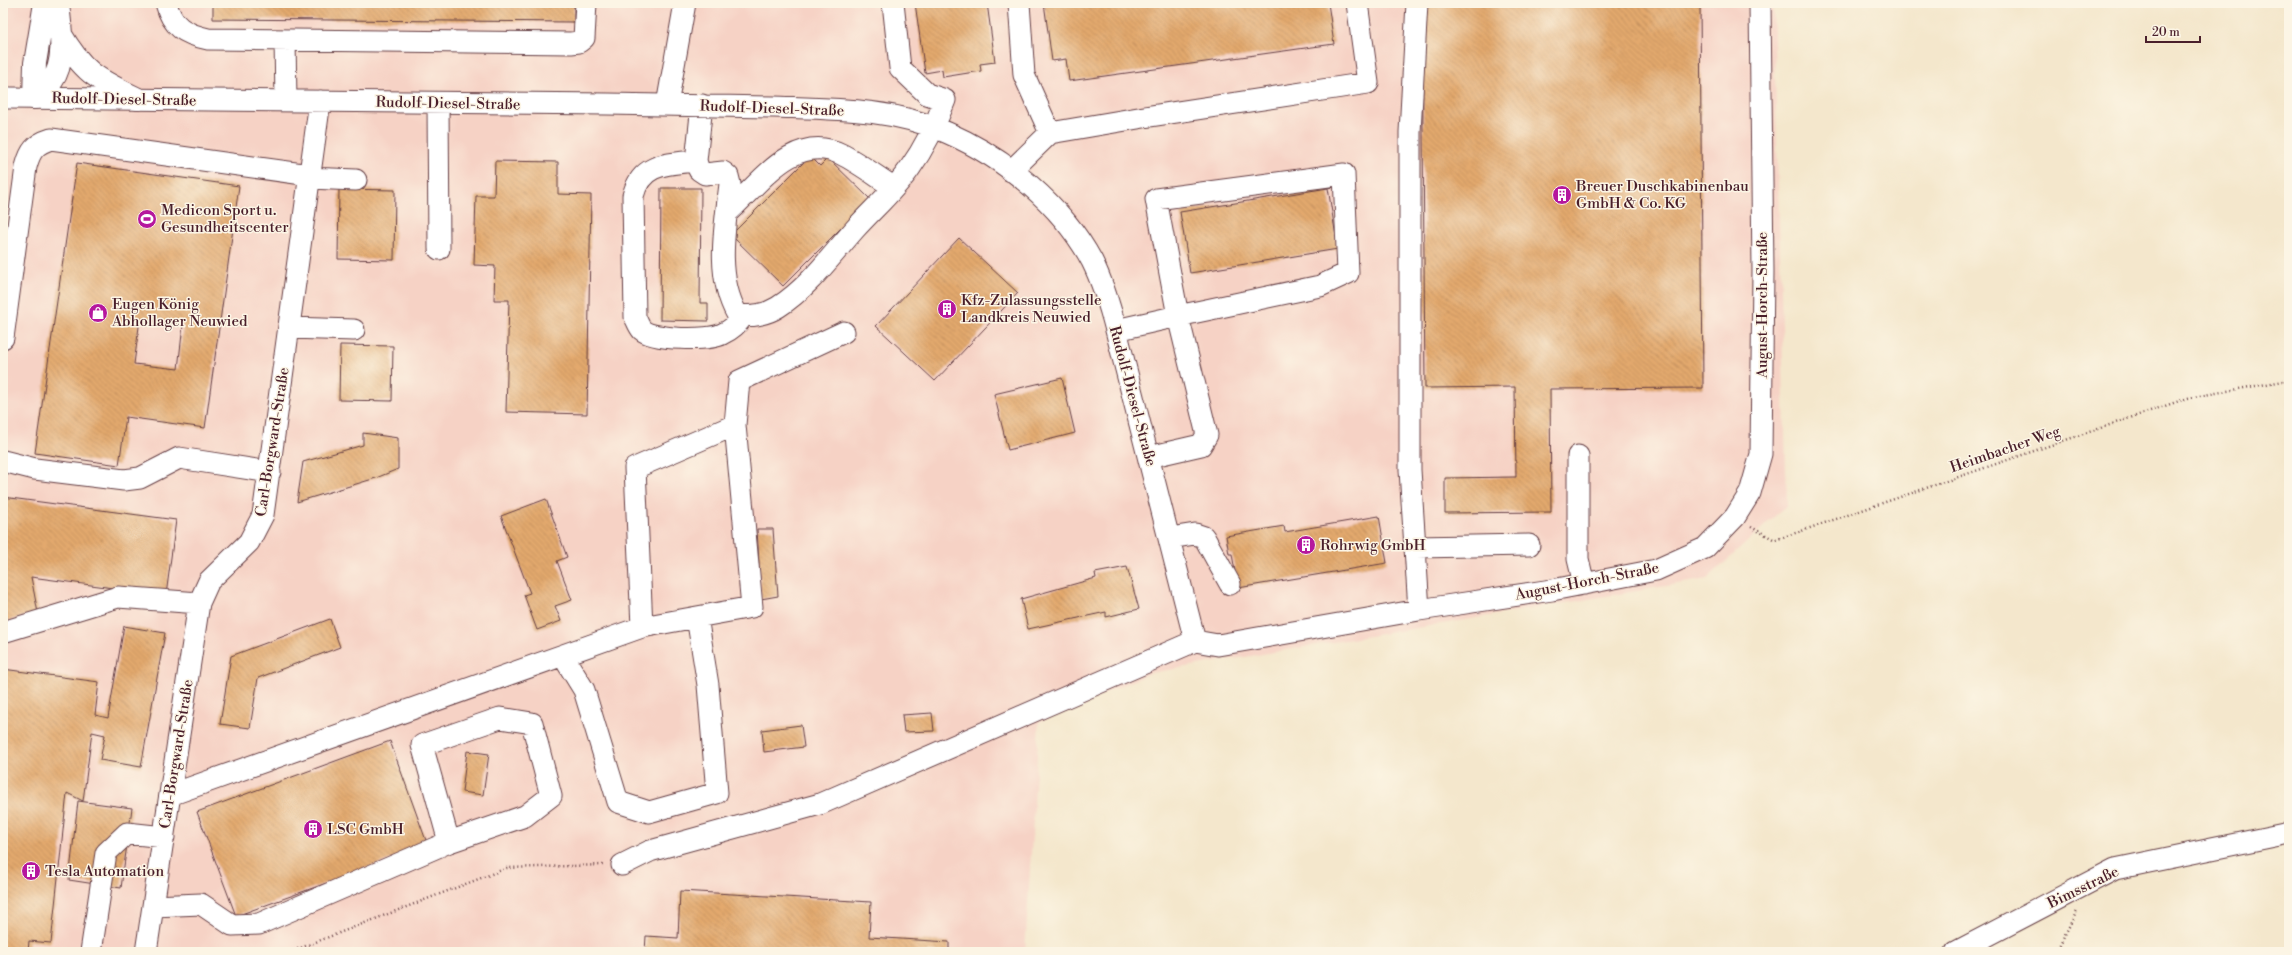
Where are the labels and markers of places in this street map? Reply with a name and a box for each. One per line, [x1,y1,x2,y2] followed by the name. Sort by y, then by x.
[1575,177,1749,213] place label: Breuer Duschkabinenbau GmbH & Co. KG
[1551,184,1573,206] building icon: Breuer Duschkabinenbau GmbH & Co. KG
[161,201,289,237] place label: Medicon Sport u. Gesundheitscenter
[136,208,158,230] sports icon: Medicon Sport u. Gesundheitscenter
[961,291,1102,327] place label: Kfz-Zulassungsstelle Landkreis Neuwied
[111,295,248,331] place label: Eugen König Abhollager Neuwied
[936,298,958,320] building icon: Kfz-Zulassungsstelle Landkreis Neuwied
[87,302,109,324] shop icon: Eugen König Abhollager Neuwied
[1295,534,1317,556] building icon: Rohrwig GmbH
[1320,536,1426,555] place label: Rohrwig GmbH
[302,818,324,840] building icon: LSC GmbH
[327,820,404,839] place label: LSC GmbH
[20,860,42,882] building icon: Tesla Automation
[45,862,164,881] place label: Tesla Automation

